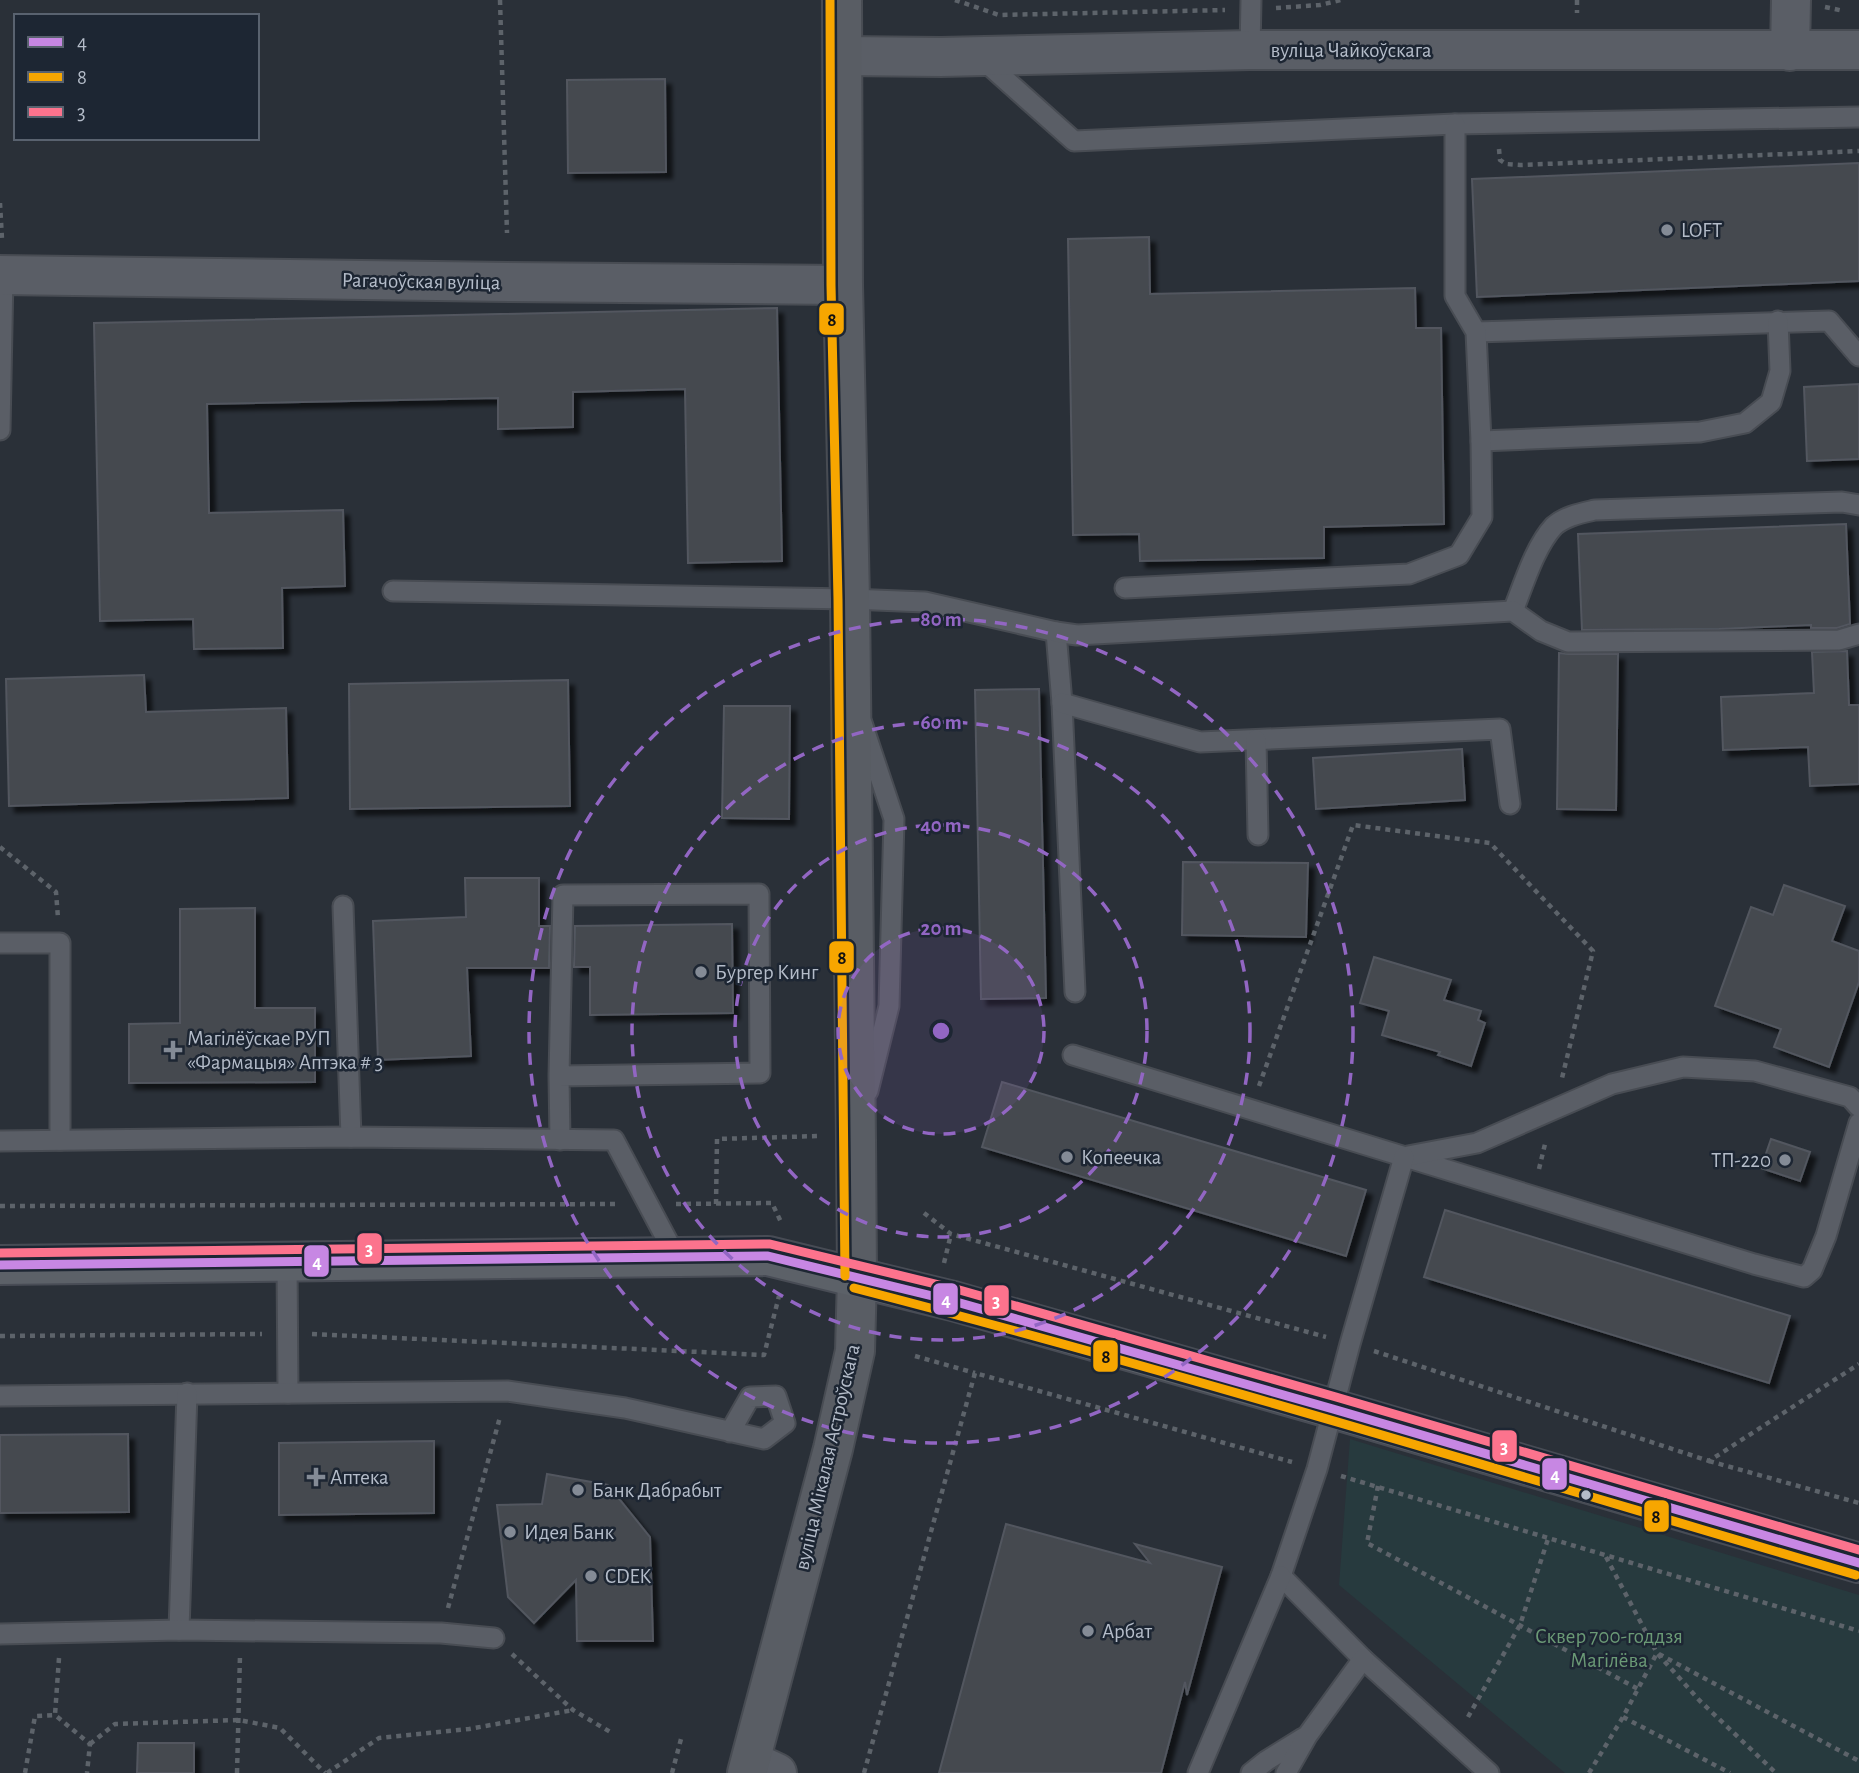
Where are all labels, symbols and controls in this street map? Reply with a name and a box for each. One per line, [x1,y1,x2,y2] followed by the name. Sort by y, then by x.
[14,14,259,140] legend
[77,32,87,53] text: 4
[1271,40,1432,61] street label: вуліца Чайкоўскага
[77,67,87,88] text: 8
[77,102,86,123] text: 3
[1681,220,1722,241] place label: LOFT
[1659,222,1675,238] marker: LOFT
[341,270,501,293] street label: Рагачоўская вуліца
[818,302,845,336] line badge: 8
[827,311,837,330] text: 8
[920,609,962,630] text: 80 m
[920,712,962,733] text: 60 m
[920,815,962,836] text: 40 m
[921,918,961,939] text: 20 m
[828,940,855,974] line badge: 8
[837,949,847,968] text: 8
[715,962,819,983] place label: Бургер Кинг
[693,964,709,980] marker: Бургер Кинг
[929,1019,953,1043] centre of rings
[187,1028,383,1073] place label: Магілёўскае РУП «Фармацыя» Аптэка # 3
[165,1042,181,1058] marker: Магілёўскае РУП «Фармацыя» Аптэка # 3
[1081,1147,1162,1168] place label: Копеечка
[1059,1149,1075,1165] marker: Копеечка
[1711,1150,1771,1171] place label: ТП-220
[1777,1152,1793,1168] marker: ТП-220
[356,1232,383,1265] line badge: 3
[365,1240,373,1259] text: 3
[303,1244,330,1278] line badge: 4
[312,1253,322,1272] text: 4
[932,1282,959,1316] line badge: 4
[983,1284,1010,1317] line badge: 3
[941,1291,951,1310] text: 4
[992,1292,1000,1311] text: 3
[1092,1339,1119,1373] line badge: 8
[791,1342,864,1572] street label: вуліца Мікалая Астроўскага
[1101,1348,1111,1367] text: 8
[1491,1429,1518,1463] line badge: 3
[1500,1438,1508,1457] text: 3
[1541,1457,1568,1491] line badge: 4
[1550,1466,1560,1485] text: 4
[330,1467,389,1488] place label: Аптека
[308,1469,324,1485] marker: Аптека
[592,1480,722,1501] place label: Банк Дабрабыт
[570,1482,586,1498] marker: Банк Дабрабыт
[1579,1488,1593,1502] unlabelled marker
[1643,1499,1670,1533] line badge: 8
[1651,1508,1661,1527] text: 8
[524,1522,615,1543] place label: Идея Банк
[502,1524,518,1540] marker: Идея Банк
[605,1566,652,1587] place label: CDEK
[583,1568,599,1584] marker: CDEK
[1102,1621,1152,1642] place label: Арбат
[1080,1623,1096,1639] marker: Арбат
[1535,1626,1683,1671] park label: Сквер 700-годдзя Магілёва

